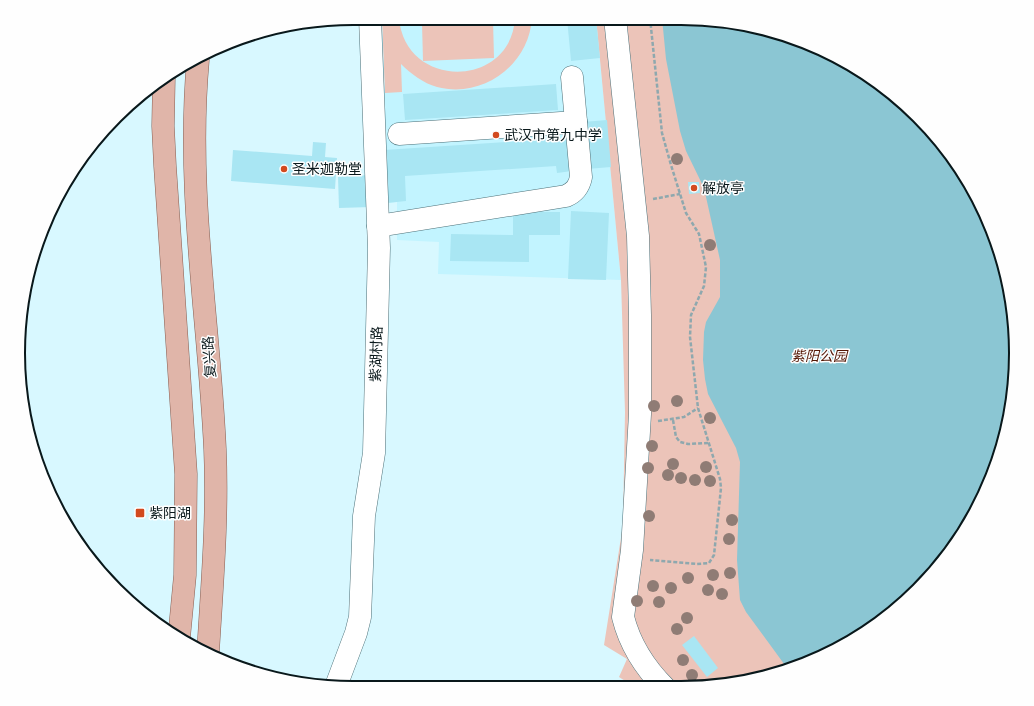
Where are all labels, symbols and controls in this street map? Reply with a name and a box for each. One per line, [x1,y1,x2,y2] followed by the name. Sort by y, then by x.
[504,124,602,144] place label: 武汉市第九中学
[491,130,501,140] marker: 武汉市第九中学
[292,158,362,178] place label: 圣米迦勒堂
[279,164,289,174] marker: 圣米迦勒堂
[702,177,744,197] place label: 解放亭
[689,183,699,193] marker: 解放亭
[364,326,386,382] street label: 紫湖村路
[197,335,219,379] street label: 复兴路
[791,345,849,365] park label: 紫阳公园
[149,502,191,522] place label: 紫阳湖
[134,507,146,519] marker: 紫阳湖

